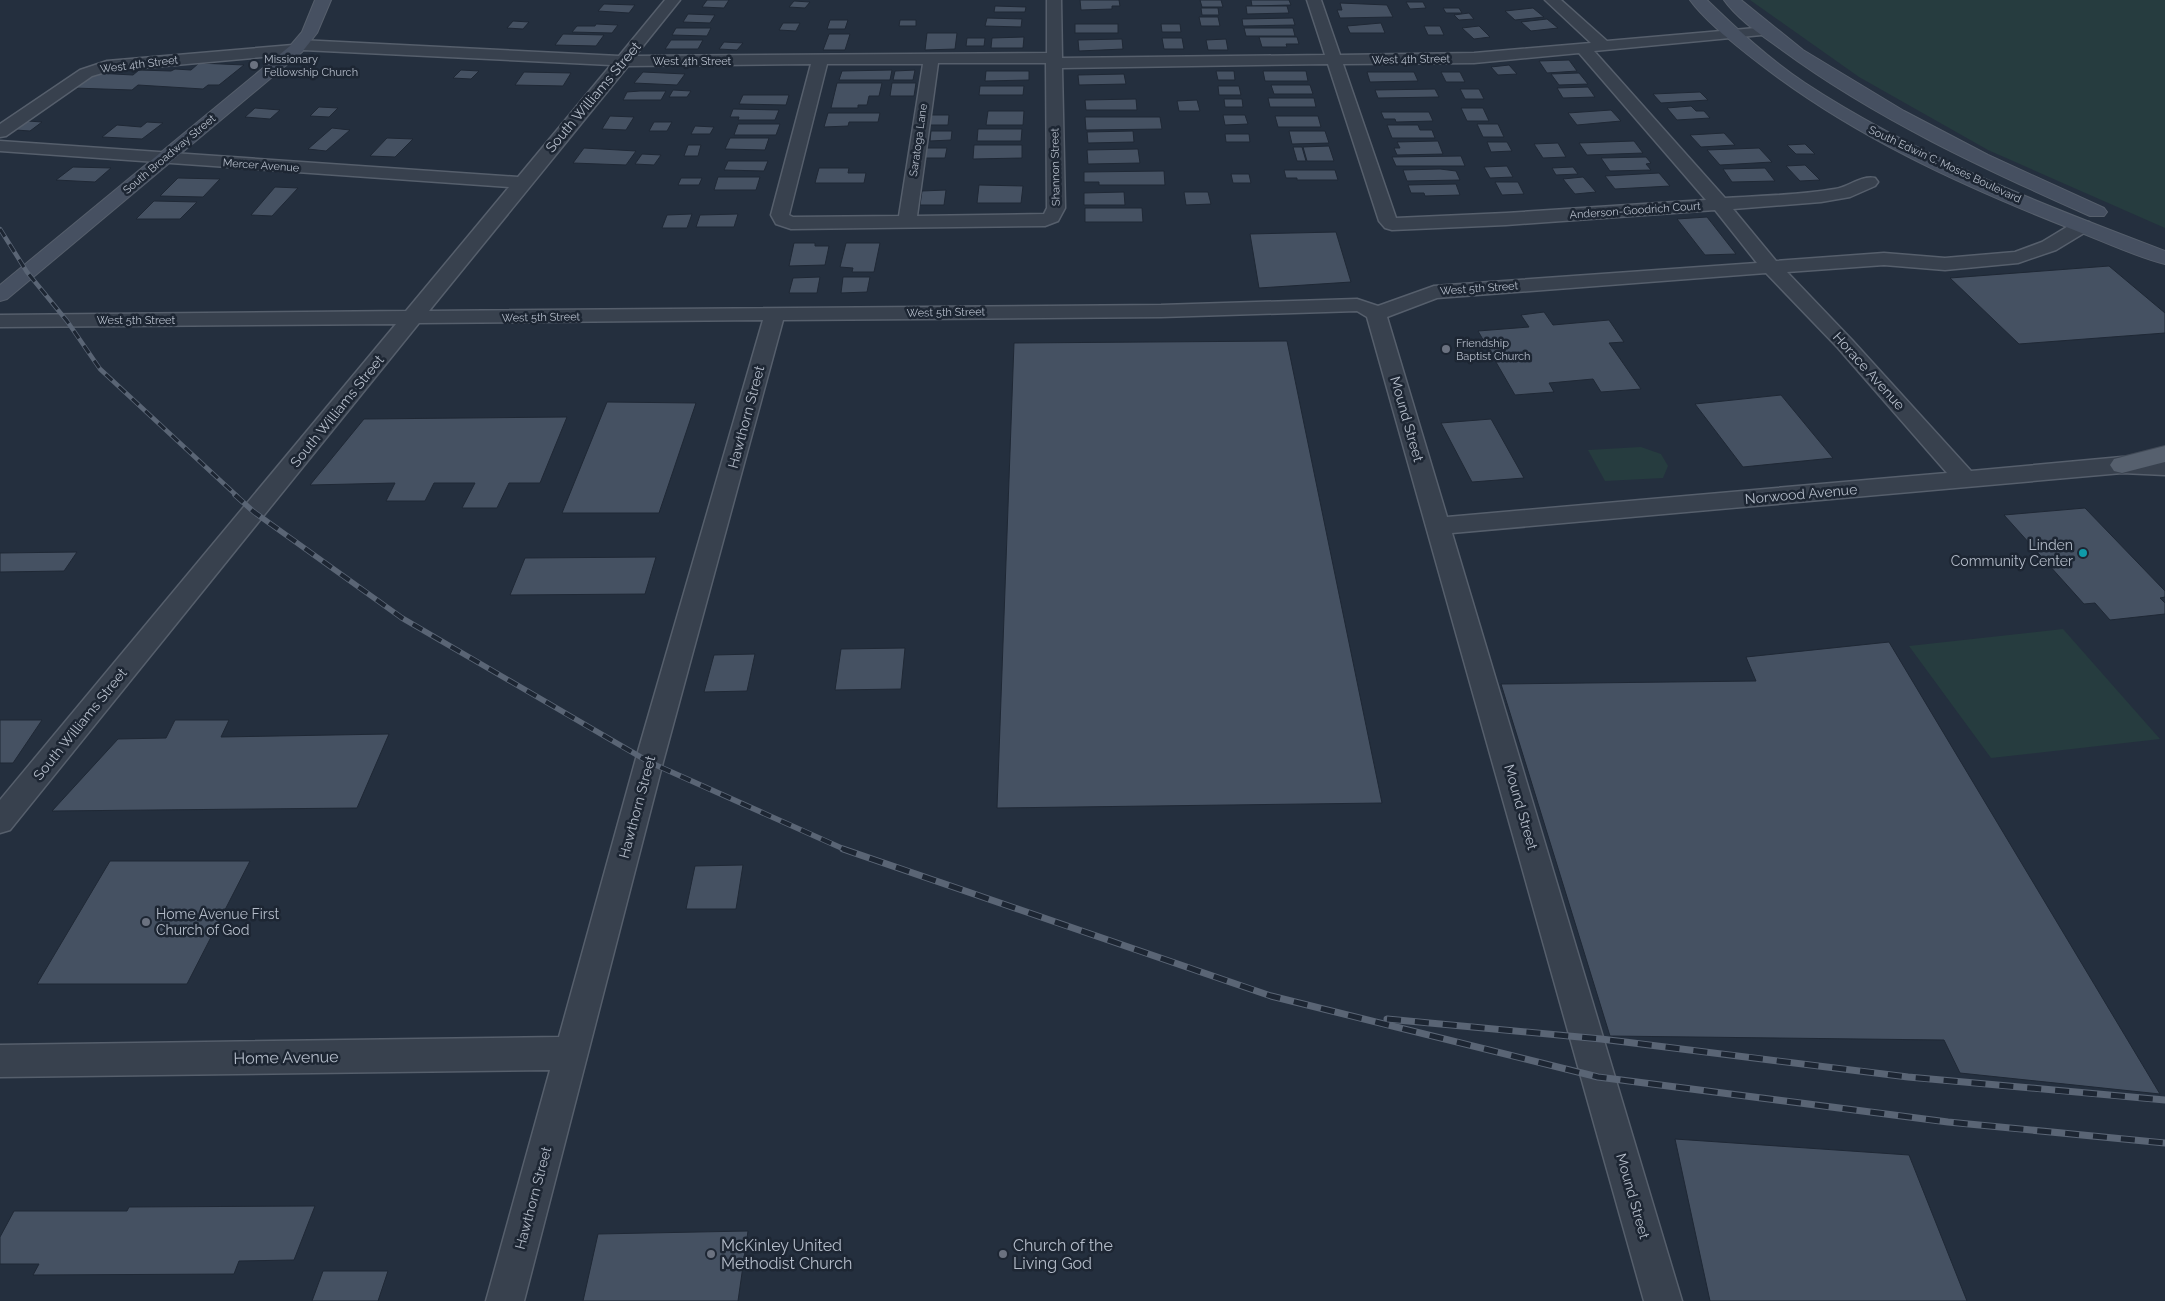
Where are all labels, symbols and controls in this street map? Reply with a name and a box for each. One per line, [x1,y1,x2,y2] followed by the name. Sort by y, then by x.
[542,38,644,155] street label: South Williams Street
[1372,52,1451,67] street label: West 4th Street
[99,53,179,76] street label: West 4th Street
[264,53,358,79] place label: Missionary Fellowship Church
[653,55,732,68] street label: West 4th Street
[248,59,260,71] marker: Missionary Fellowship Church
[907,102,930,177] street label: Saratoga Lane
[120,112,218,197] street label: South Broadway Street
[1866,123,2023,206] street label: South Edwin C. Moses Boulevard
[1048,127,1063,206] street label: Shannon Street
[222,156,300,175] street label: Mercer Avenue
[1569,199,1701,222] street label: Anderson-Goodrich Court
[1439,279,1519,298] street label: West 5th Street
[907,305,986,320] street label: West 5th Street
[502,310,581,325] street label: West 5th Street
[97,314,176,327] street label: West 5th Street
[1830,329,1908,413] street label: Horace Avenue
[1456,337,1531,363] place label: Friendship Baptist Church
[1440,343,1452,355] marker: Friendship Baptist Church
[287,352,387,470] street label: South Williams Street
[725,364,767,470] street label: Hawthorn Street
[1387,374,1427,464] street label: Mound Street
[1744,481,1858,507] street label: Norwood Avenue
[1951,537,2073,569] place label: Linden Community Center
[2077,547,2089,559] marker: Linden Community Center
[30,665,130,783] street label: South Williams Street
[616,754,658,860] street label: Hawthorn Street
[1501,762,1541,852] street label: Mound Street
[156,906,279,938] place label: Home Avenue First Church of God
[140,916,152,928] marker: Home Avenue First Church of God
[233,1047,339,1068] street label: Home Avenue
[512,1145,554,1251] street label: Hawthorn Street
[1613,1151,1653,1241] street label: Mound Street
[721,1236,852,1273] place label: McKinley United Methodist Church
[1013,1236,1113,1273] place label: Church of the Living God
[705,1248,717,1260] marker: McKinley United Methodist Church
[997,1248,1009,1260] marker: Church of the Living God

